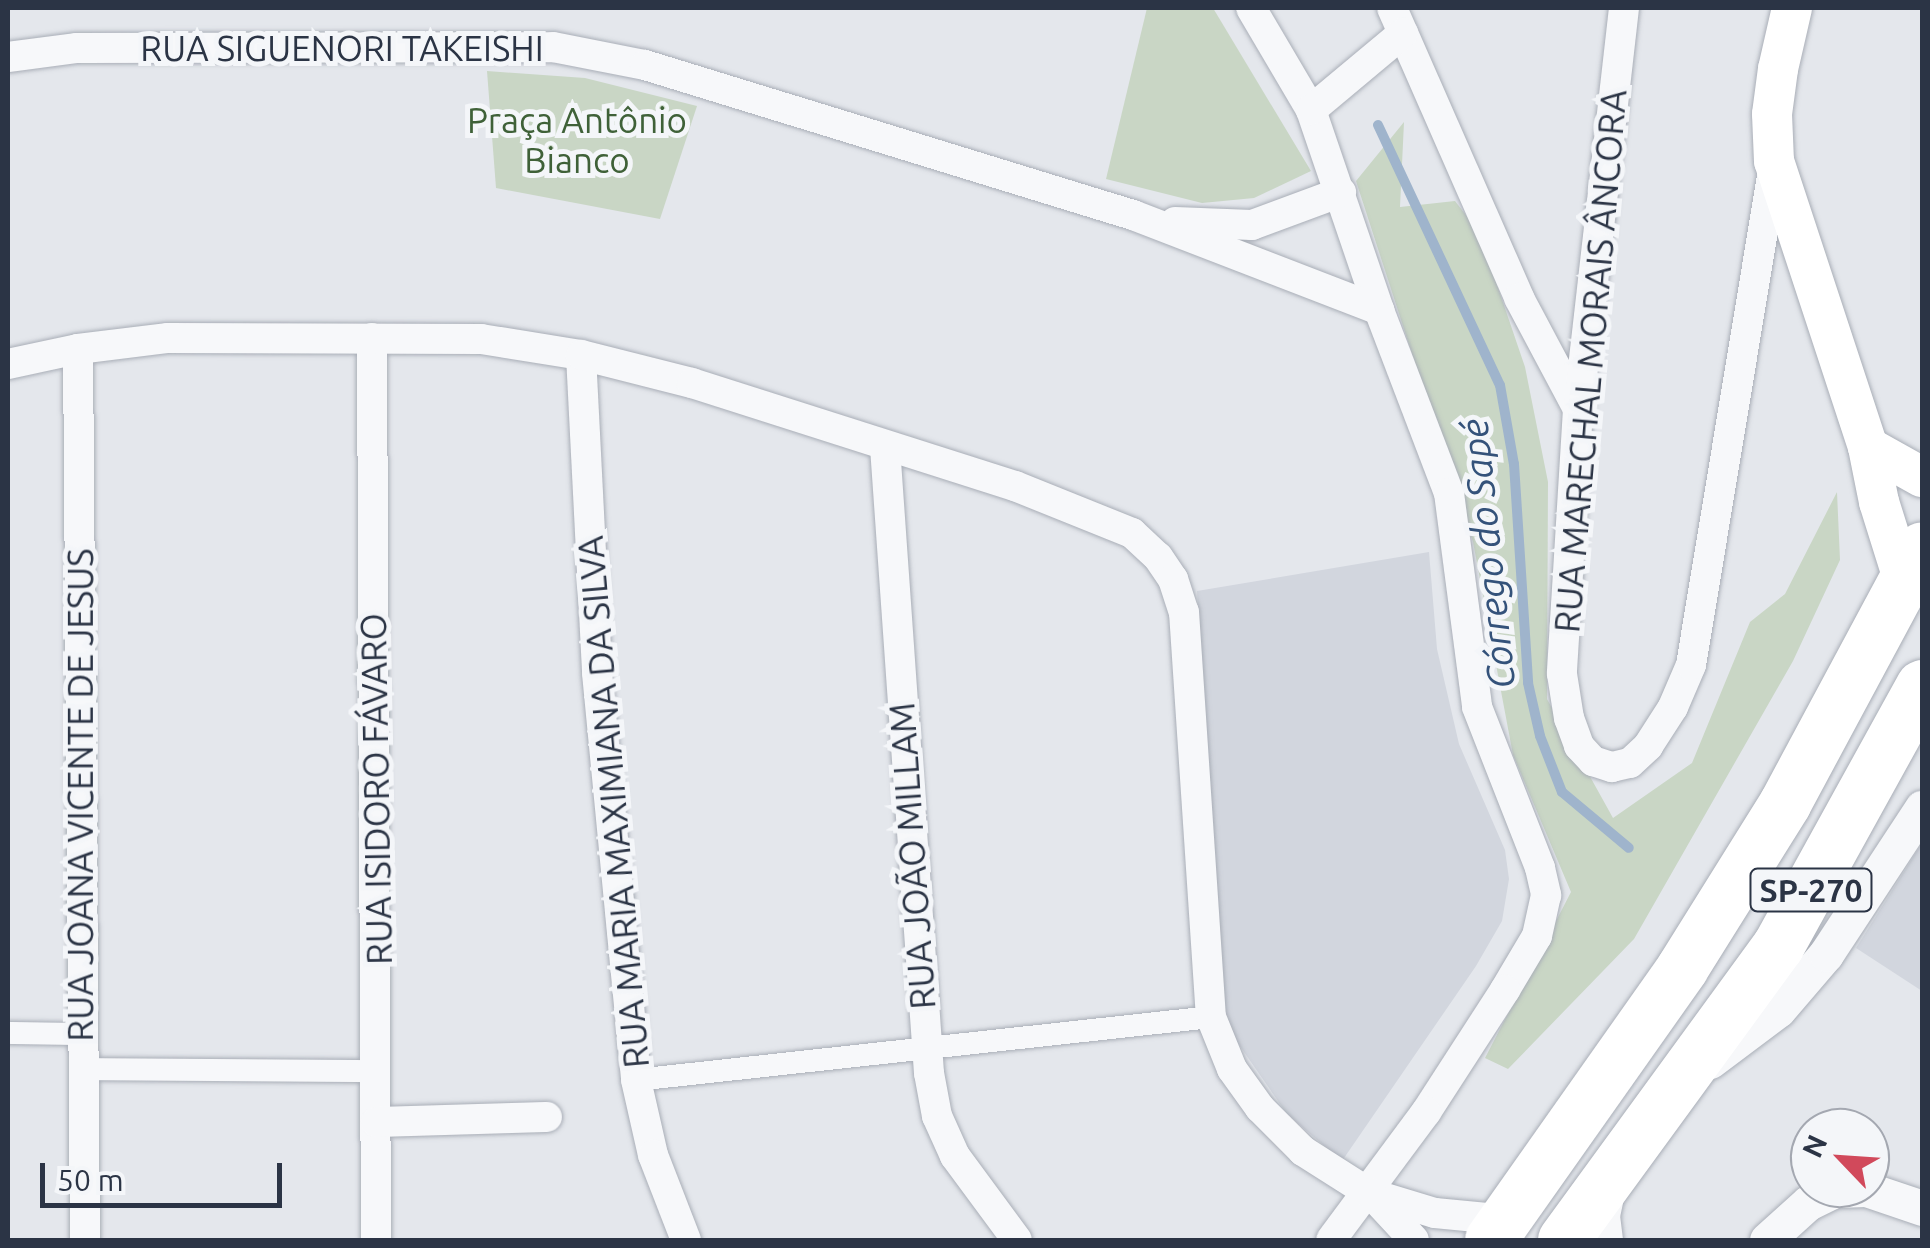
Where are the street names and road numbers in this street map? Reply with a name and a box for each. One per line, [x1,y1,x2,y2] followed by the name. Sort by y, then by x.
[140,27,544,69] street label: RUA SIGUENORI TAKEISHI
[1545,88,1635,634] street label: RUA MARECHAL MORAIS ÂNCORA
[569,534,657,1070] street label: RUA MARIA MAXIMIANA DA SILVA
[59,548,101,1042] street label: RUA JOANA VICENTE DE JESUS
[352,613,400,965] street label: RUA ISIDORO FÁVARO
[880,701,944,1011] street label: RUA JOÃO MILLAM
[1748,863,1874,917] road number: SP-270

